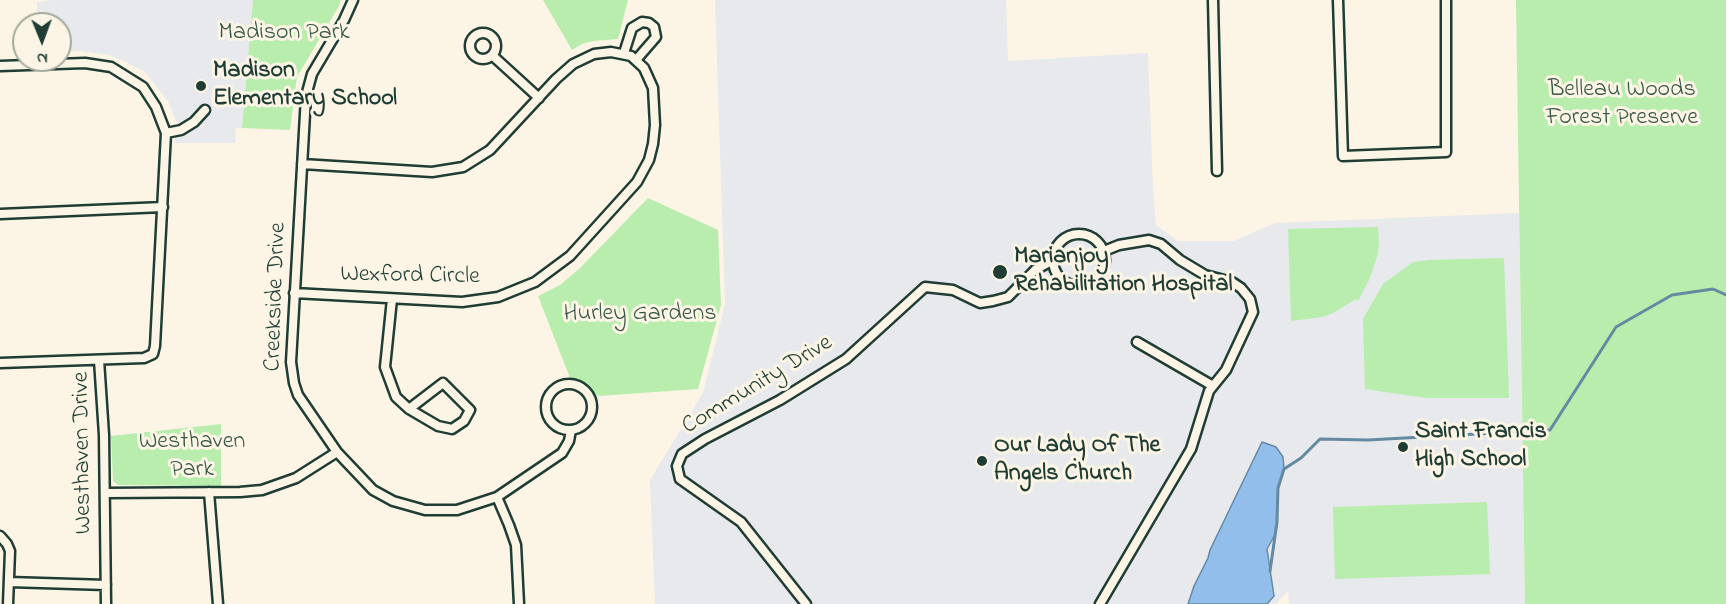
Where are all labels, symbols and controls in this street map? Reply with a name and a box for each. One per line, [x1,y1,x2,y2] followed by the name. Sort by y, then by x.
[12,12,72,72] north arrow
[218,20,350,48] park label: Madison Park
[37,46,48,70] text: N
[213,58,397,114] place label: Madison Elementary School
[1546,77,1698,133] park label: Belleau Woods Forest Preserve
[194,79,208,93] marker: Madison Elementary School
[260,222,294,372] street label: Creekside Drive
[1014,244,1233,300] place label: Marianjoy Rehabilitation Hospital
[340,261,480,293] street label: Wexford Circle
[991,263,1009,281] marker: Marianjoy Rehabilitation Hospital
[564,301,716,329] park label: Hurley Gardens
[678,330,838,442] street label: Community Drive
[68,371,100,535] street label: Westhaven Drive
[1415,419,1547,475] place label: Saint Francis High School
[139,429,245,485] park label: Westhaven Park
[994,433,1160,489] place label: Our Lady Of The Angels Church
[1396,440,1410,454] marker: Saint Francis High School
[975,454,989,468] marker: Our Lady Of The Angels Church

